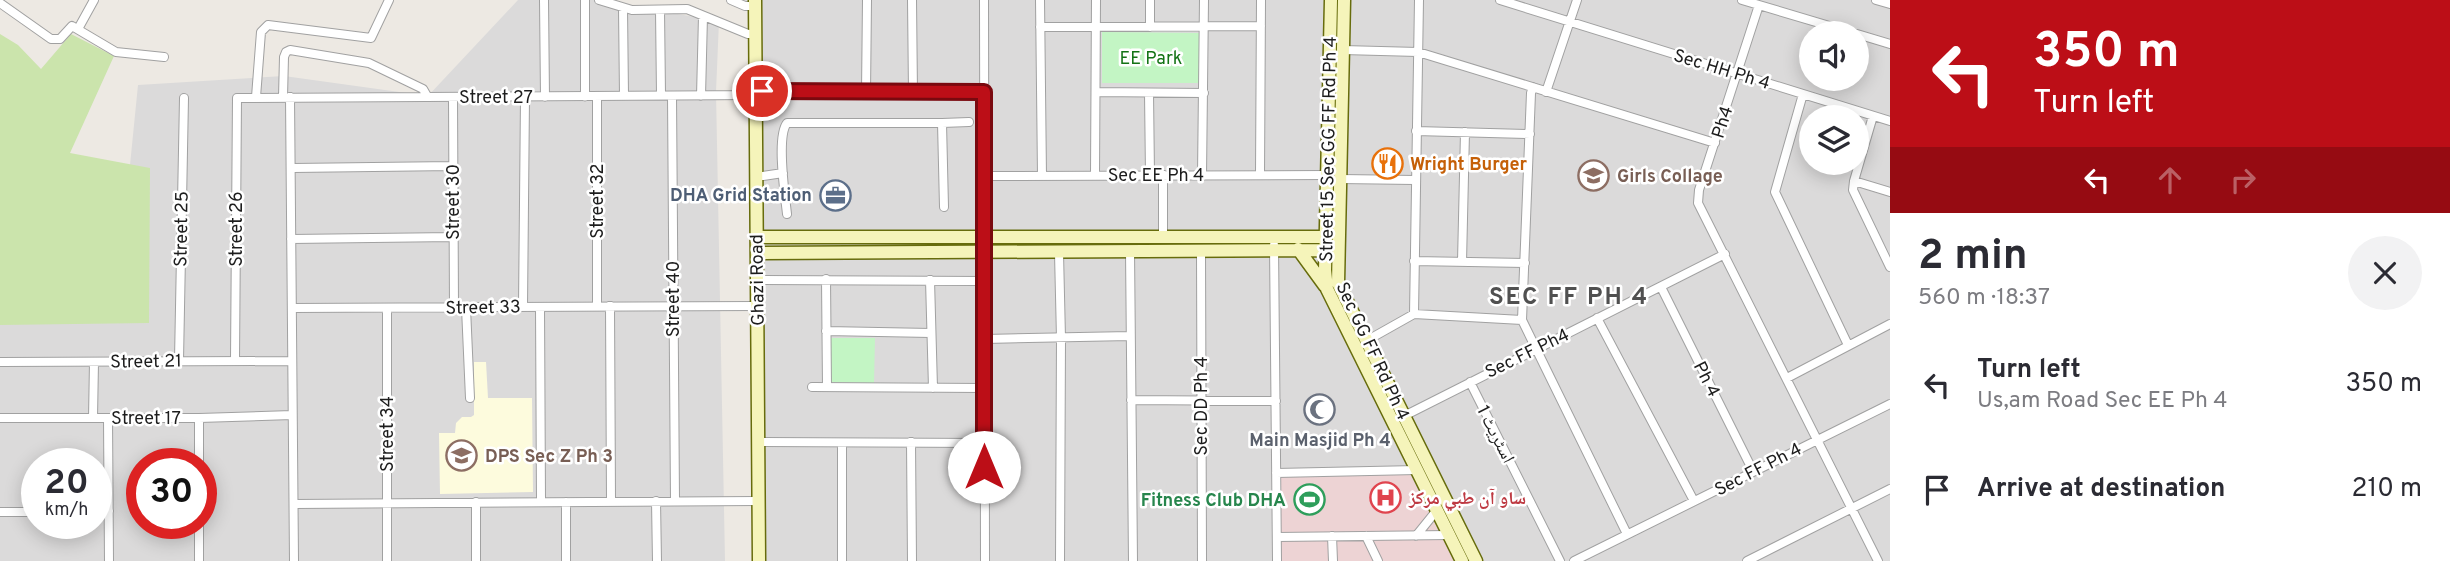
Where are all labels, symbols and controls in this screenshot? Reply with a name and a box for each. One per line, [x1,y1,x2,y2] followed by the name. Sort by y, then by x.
[1799,21,1869,175] map controls
[1799,21,1869,91] button: sound
[2033,23,2180,85] text: 350 m
[1918,28,2009,119] icon: left
[1316,36,1343,262] street label: Street 15 Sec GG FF Rd Ph 4
[1670,45,1773,96] street label: Sec HH Ph 4
[1120,48,1182,71] park label: EE Park
[732,61,792,121] pin
[743,72,781,110] icon: arrive
[2033,84,2154,124] text: Turn left
[459,87,533,110] street label: Street 27
[1707,103,1739,142] street label: Ph4
[1799,105,1869,175] button: layers
[1370,147,1404,181] restaurant icon: Wright Burger
[1410,154,1528,177] place label: Wright Burger
[1577,159,1611,193] school or university icon: Girls Collage
[2078,161,2116,199] icon: left
[2151,161,2189,199] icon: ahead
[2224,161,2262,199] icon: right
[587,163,610,239] street label: Street 32
[443,164,466,240] street label: Street 30
[1108,165,1204,188] street label: Sec EE Ph 4
[1617,166,1723,189] place label: Girls Collage
[818,178,852,212] office icon: DHA Grid Station
[670,185,812,208] place label: DHA Grid Station
[170,191,195,267] street label: Street 25
[226,191,249,267] street label: Street 26
[1918,231,2028,284] text: 2 min
[746,234,771,326] street label: Ghazi Road
[2348,236,2422,310] button: close
[663,261,686,337] street label: Street 40
[1330,279,1414,424] street label: Sec GG FF Rd Ph 4
[1489,283,1649,313] district label: SEC FF PH 4
[1918,284,2050,313] text: 560 m · 18:37
[445,296,521,321] street label: Street 33
[1482,324,1574,385] street label: Sec FF Ph4
[110,350,182,375] street label: Street 21
[1977,354,2081,387] text: Turn left
[1191,356,1214,456] street label: Sec DD Ph 4
[1687,358,1724,401] street label: Ph 4
[1918,366,1956,404] icon: left
[2345,368,2422,401] text: 350 m
[1977,387,2228,416] text: Us,am Road Sec EE Ph 4
[1303,393,1337,427] mosque icon: Main Masjid Ph 4
[377,396,400,472] street label: Street 34
[1470,402,1519,467] street label: اسٹریٹ 1
[111,408,181,431] street label: Street 17
[947,430,1021,504] position arrow
[1249,430,1391,453] place label: Main Masjid Ph 4
[445,439,479,473] school or university icon: DPS Sec Z Ph 3
[1711,439,1806,502] street label: Sec FF Ph 4
[485,446,613,469] place label: DPS Sec Z Ph 3
[126,448,217,539] speed limit sign: 30
[44,462,89,506] text: 20
[1918,471,1956,509] icon: arrive
[1977,473,2225,506] text: Arrive at destination
[2352,473,2422,506] text: 210 m
[1369,481,1403,515] hospital icon: ساو آن طبي مرکز
[1292,483,1326,517] sports icon: Fitness Club DHA
[1408,488,1526,512] place label: ساو آن طبي مرکز
[1141,490,1286,513] place label: Fitness Club DHA
[45,499,88,522] text: km/h

